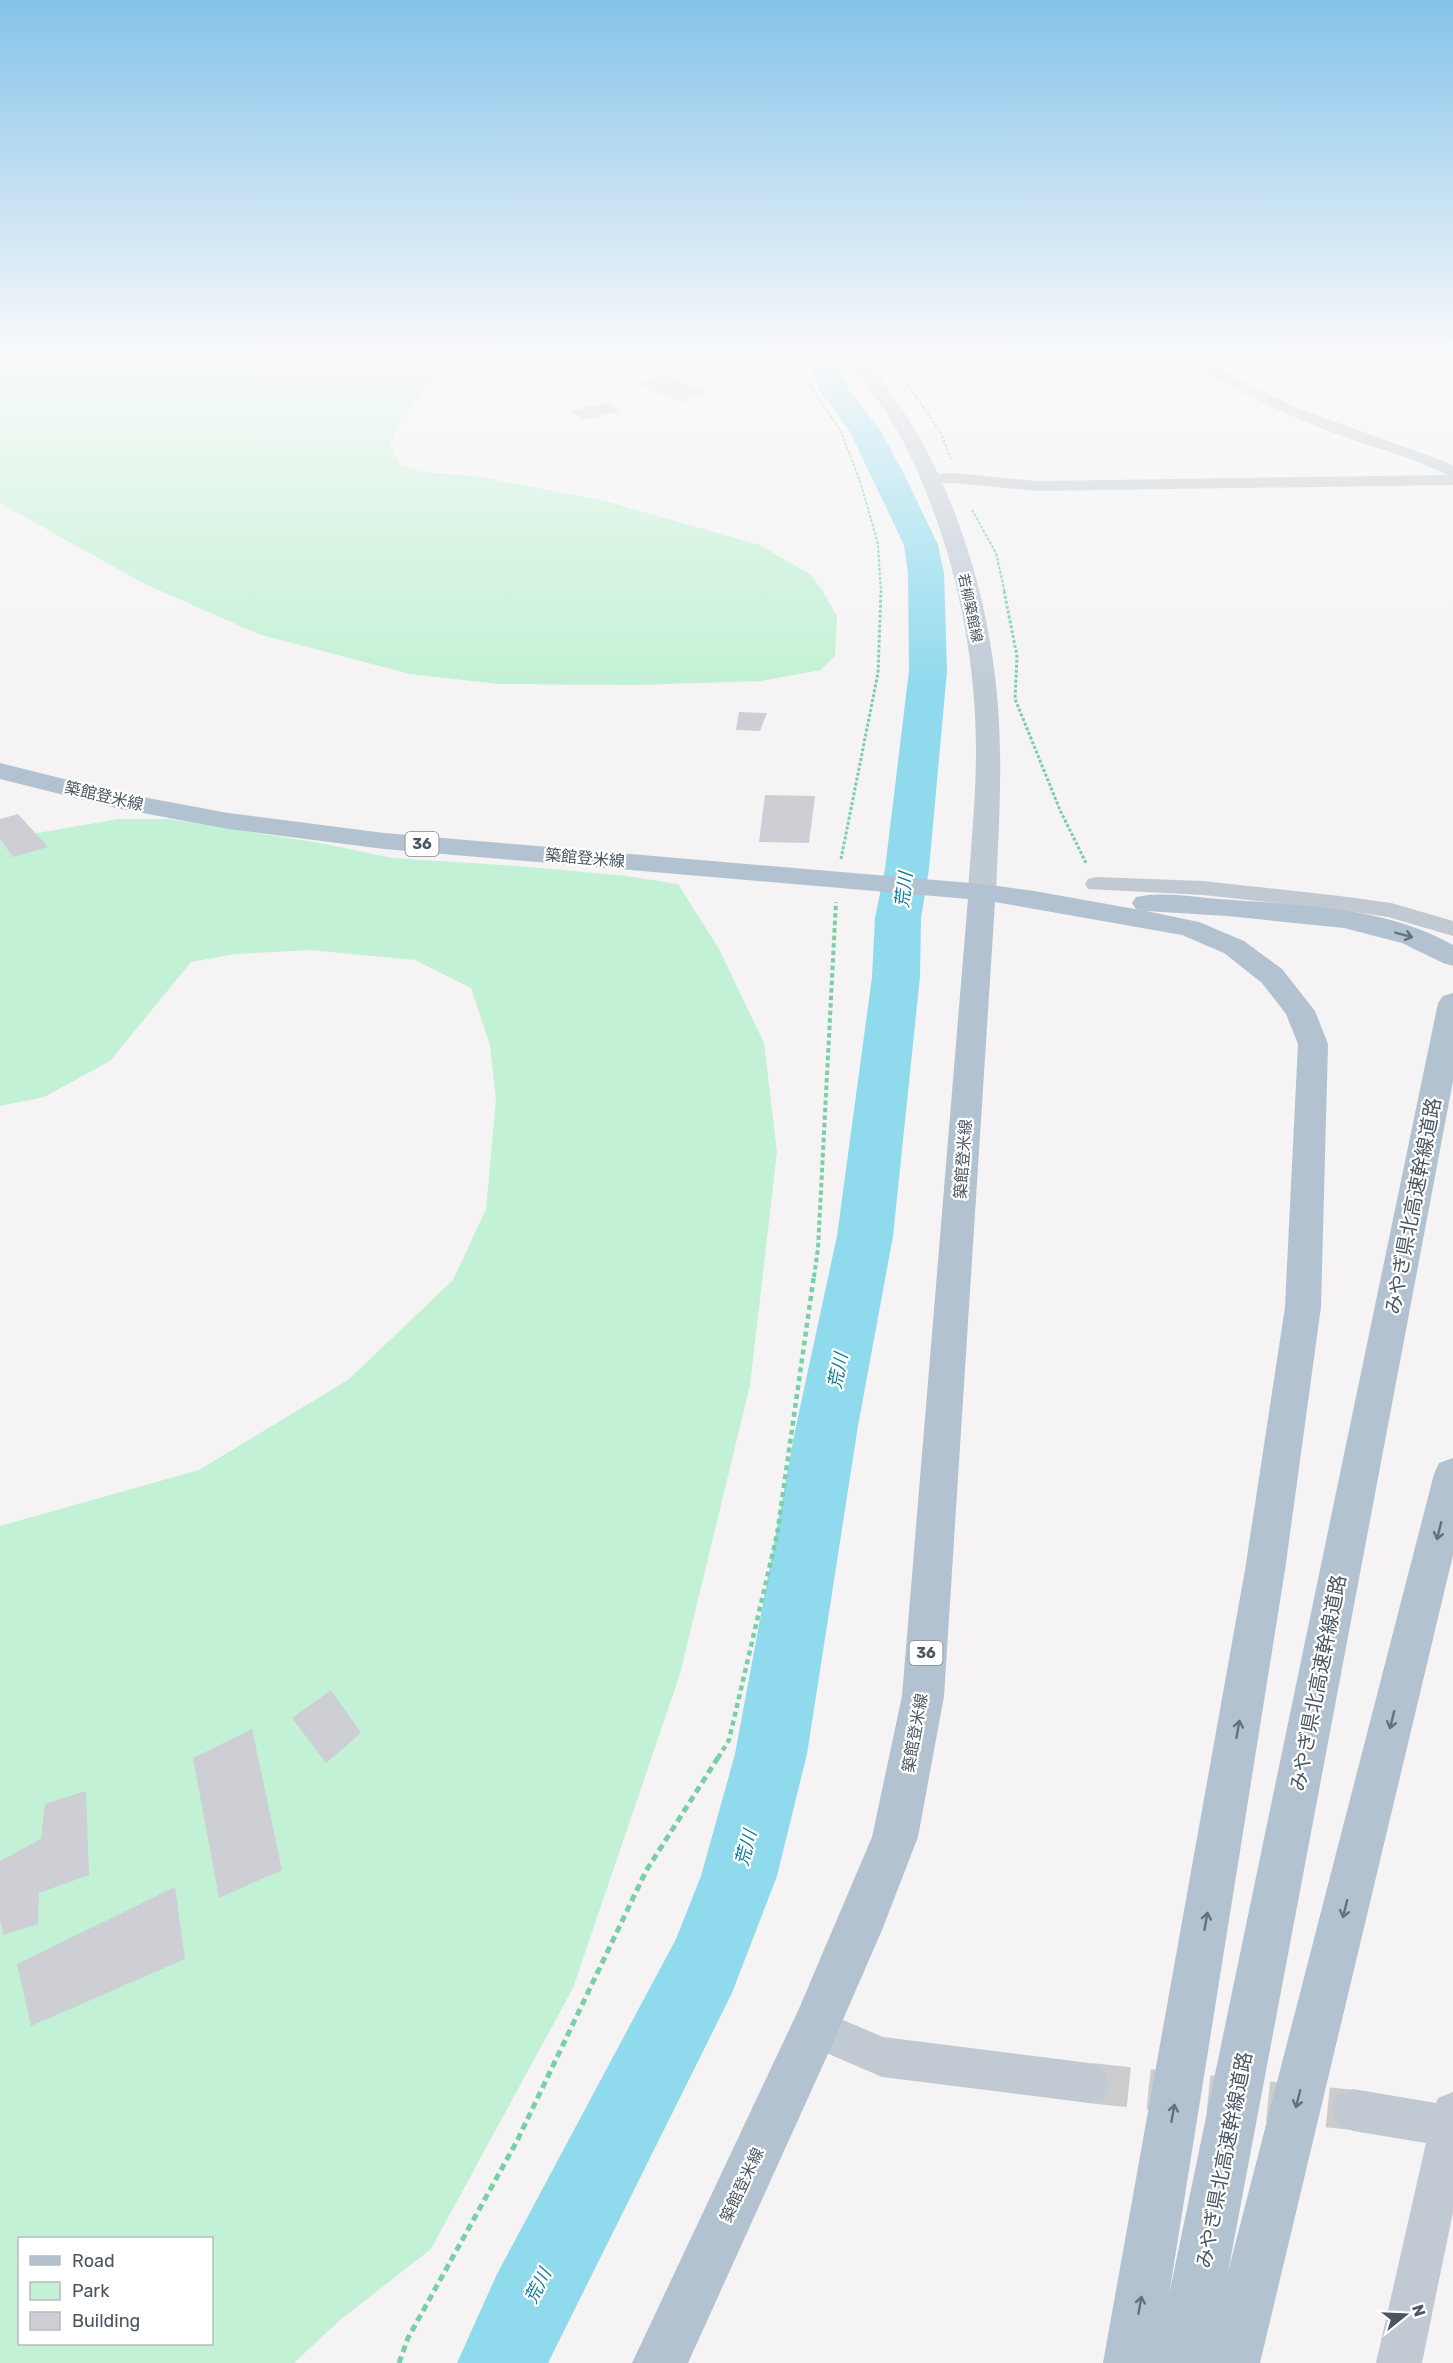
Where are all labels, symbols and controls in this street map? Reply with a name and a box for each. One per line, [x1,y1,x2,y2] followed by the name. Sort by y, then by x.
[954,572,986,644] street label: 若柳築館線
[63,778,145,814] street label: 築館登米線
[406,832,438,856] road number: 36
[544,845,626,871] street label: 築館登米線
[891,869,917,909] water label: 荒川
[1395,929,1414,941] one-way arrow
[1380,1096,1446,1316] street label: みやぎ県北高速幹線道路
[951,1118,975,1200] street label: 築館登米線
[824,1349,853,1391] water label: 荒川
[1432,1521,1444,1540] one-way arrow
[1285,1573,1351,1793] street label: みやぎ県北高速幹線道路
[910,1641,942,1665] road number: 36
[899,1692,931,1774] street label: 築館登米線
[1385,1710,1397,1729] one-way arrow
[1233,1719,1244,1739] one-way arrow
[731,1826,762,1868] water label: 荒川
[1338,1900,1350,1919] one-way arrow
[1200,1911,1211,1931] one-way arrow
[1191,2050,1257,2270] street label: みやぎ県北高速幹線道路
[1291,2089,1303,2108] one-way arrow
[1168,2104,1179,2123] one-way arrow
[716,2145,768,2225] street label: 築館登米線
[18,2237,213,2345] legend
[72,2250,115,2272] text: Road
[520,2263,557,2307] water label: 荒川
[72,2280,110,2302] text: Park
[1375,2285,1435,2345] north arrow
[1135,2296,1146,2316] one-way arrow
[1408,2302,1430,2319] text: N
[72,2310,140,2332] text: Building

